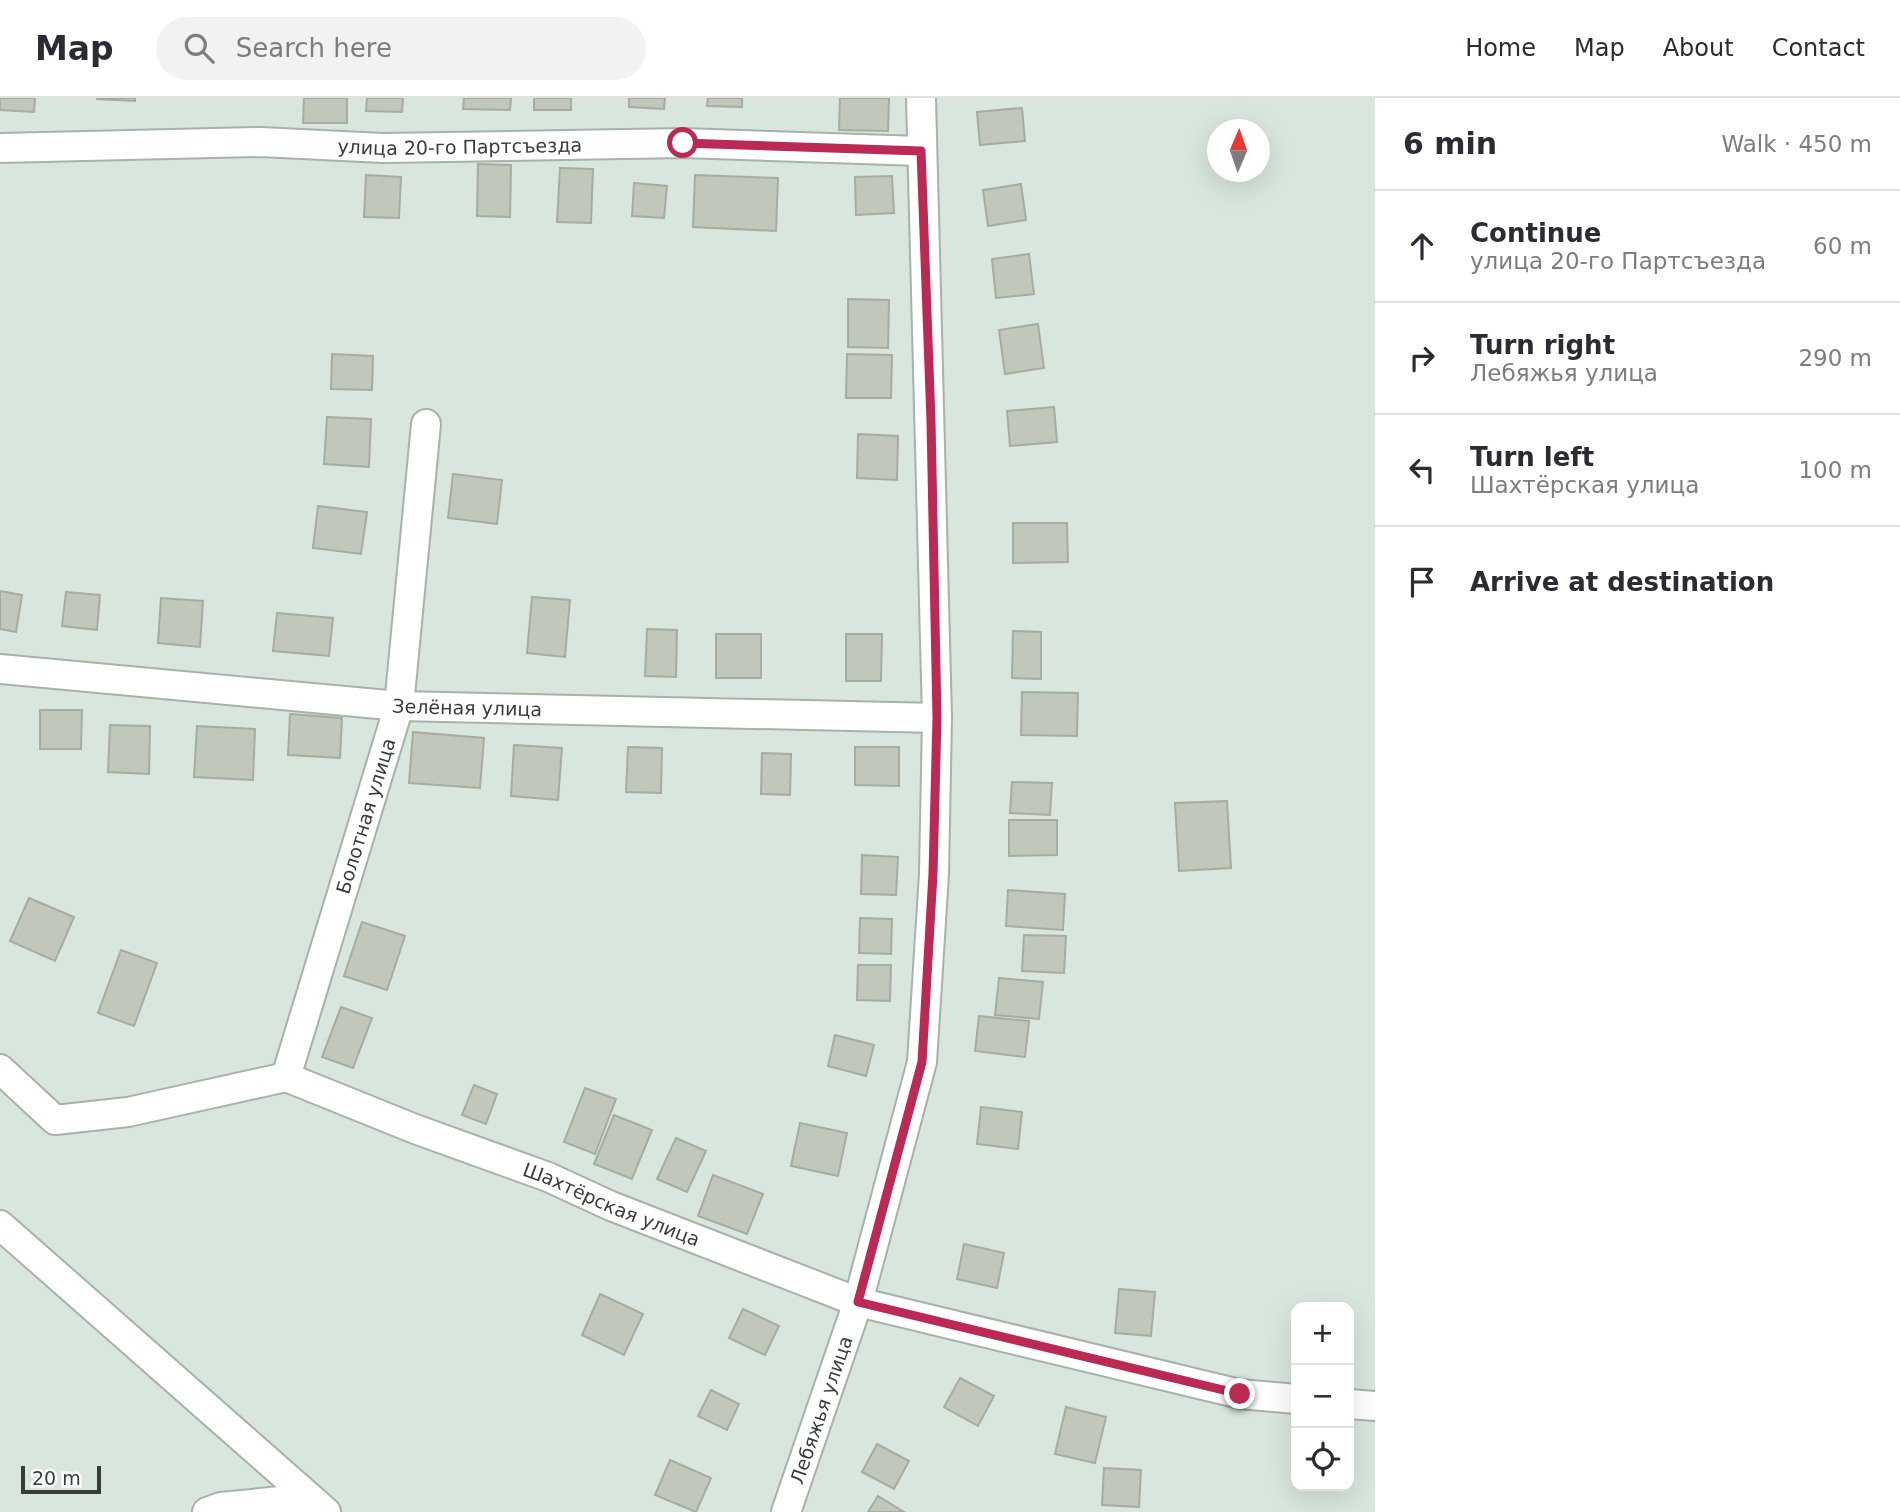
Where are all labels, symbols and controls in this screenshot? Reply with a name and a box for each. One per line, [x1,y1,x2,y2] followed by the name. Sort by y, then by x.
[156,17,646,80] search box
[35,29,114,68] text: Map
[180,29,218,67] icon: search
[236,33,392,63] text: Search here
[1465,34,1536,62] text: Home
[1574,34,1625,62] text: Map
[1663,34,1734,62] text: About
[1772,34,1865,62] text: Contact
[1207,119,1270,182] north arrow
[1403,126,1497,161] text: 6 min
[667,127,698,158] route start
[1721,131,1872,157] text: Walk · 450 m
[337,134,582,159] street label: улица 20-го Партсъезда
[1470,218,1601,248] text: Continue
[1403,227,1441,265] icon: ahead
[1813,233,1872,259] text: 60 m
[1470,248,1766,274] text: улица 20-го Партсъезда
[1470,330,1615,360] text: Turn right
[1403,339,1441,377] icon: right
[1798,345,1872,371] text: 290 m
[1470,360,1658,386] text: Лебяжья улица
[1470,442,1594,472] text: Turn left
[1403,451,1441,489] icon: left
[1798,457,1872,483] text: 100 m
[1470,472,1699,498] text: Шахтёрская улица
[1403,563,1441,601] icon: arrive
[1470,567,1774,597] text: Arrive at destination
[391,694,542,720] street label: Зелёная улица
[331,735,400,896] street label: Болотная улица
[520,1158,703,1251] street label: Шахтёрская улица
[1291,1302,1354,1491] map controls
[1291,1302,1354,1365] button: +
[785,1333,857,1487] street label: Лебяжья улица
[1291,1365,1354,1428] button: −
[1224,1378,1255,1409] route end
[1291,1428,1354,1491] button: locate
[21,1463,102,1495] scale bar
[32,1467,81,1489] text: 20 m

